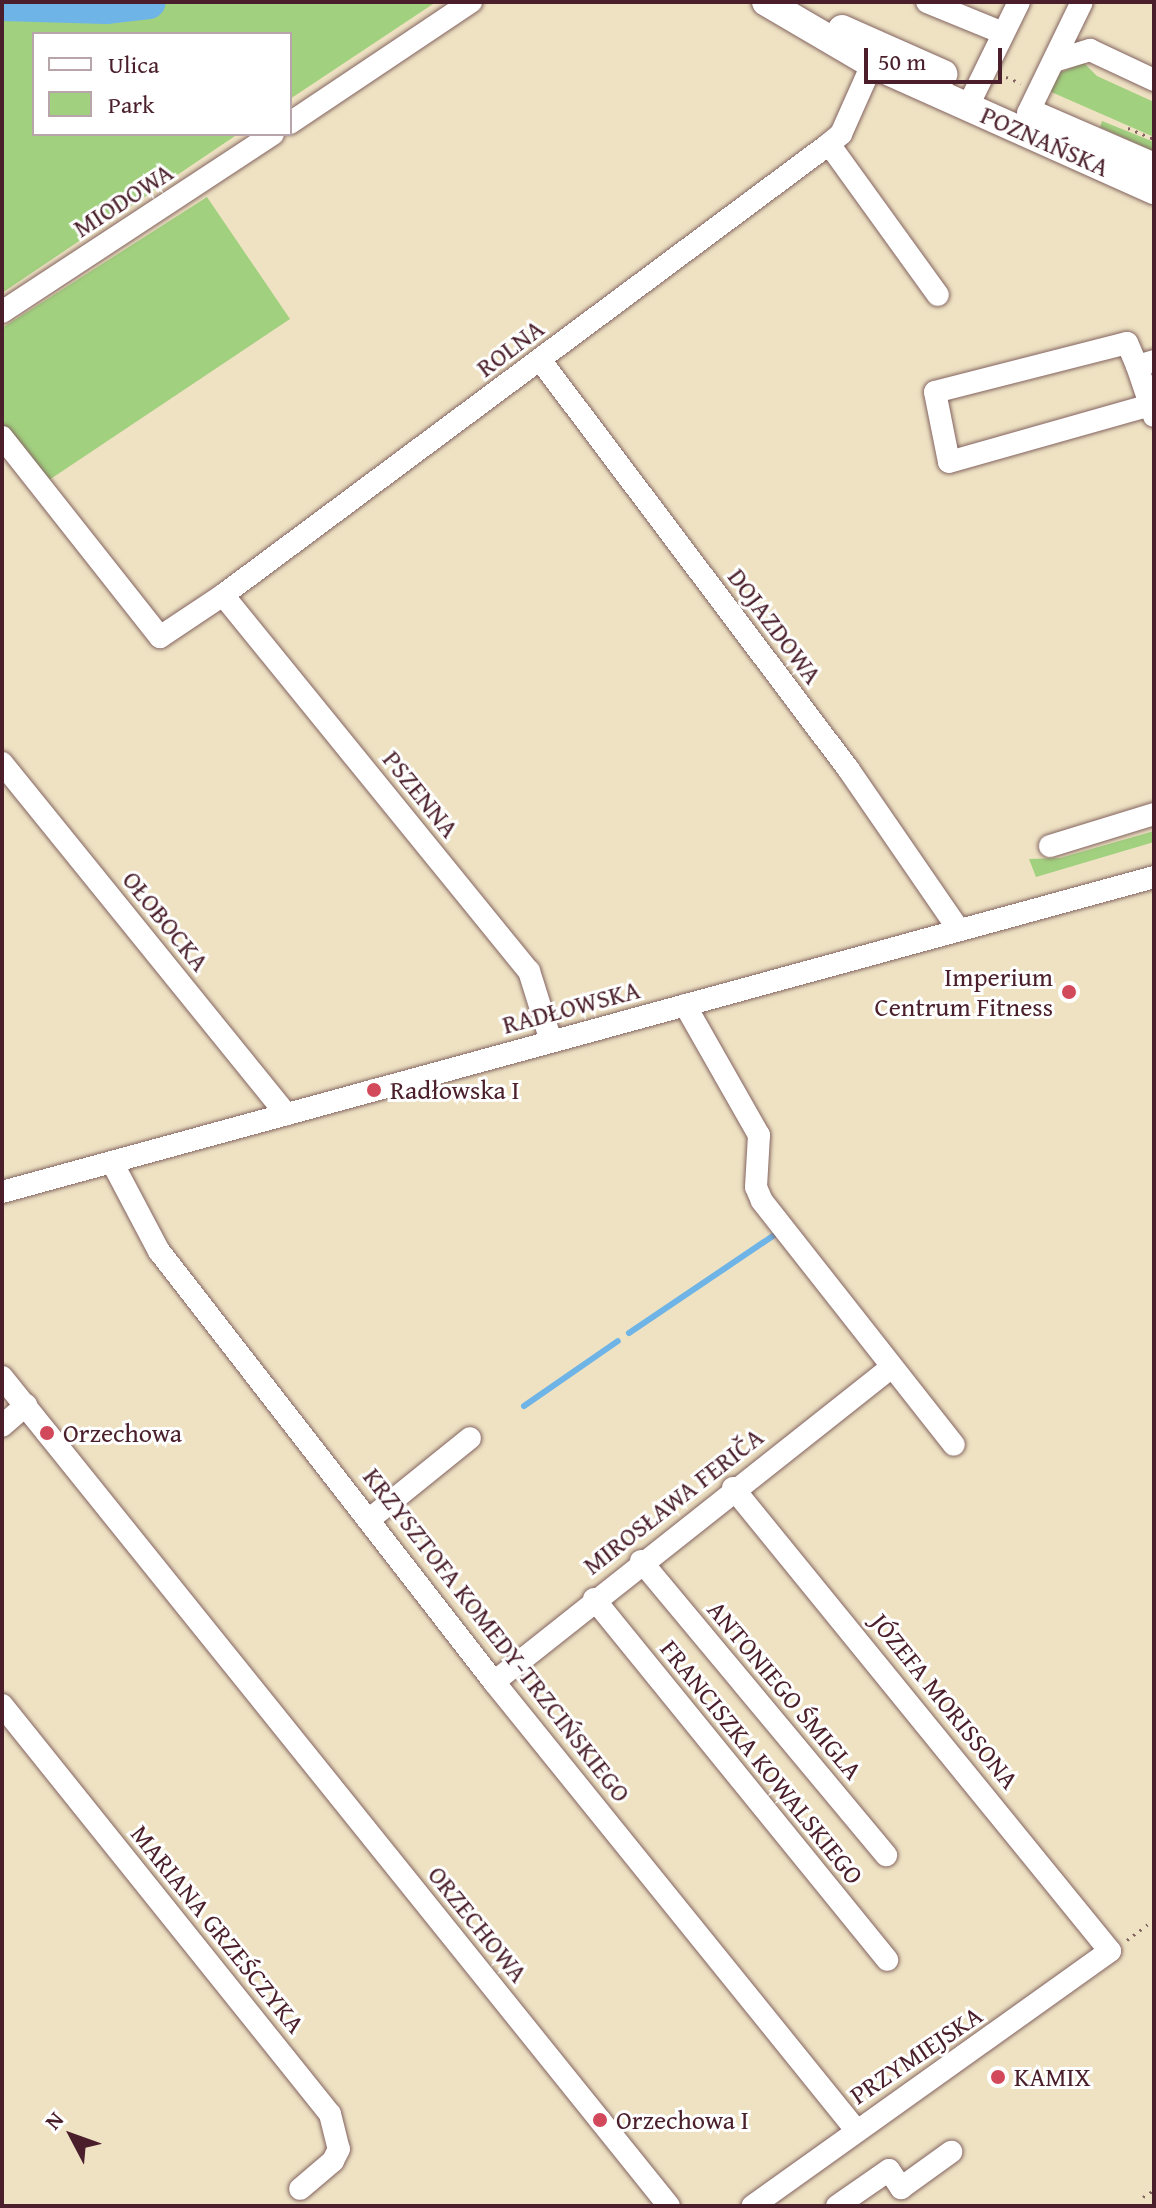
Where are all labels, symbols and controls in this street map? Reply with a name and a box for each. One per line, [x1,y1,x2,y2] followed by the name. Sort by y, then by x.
[32,32,292,136] legend
[868,32,1006,82] scale bar
[878,44,926,79] text: 50 m
[108,47,159,82] text: Ulica
[108,87,154,122] text: Park
[976,99,1114,183] street label: POZNAŃSKA
[67,156,179,244] street label: MIODOWA
[470,313,550,383] street label: ROLNA
[721,562,829,690] street label: DOJAZDOWA
[376,744,466,844] street label: PSZENNA
[116,865,216,977] street label: OŁOBOCKA
[875,961,1053,1022] place label: Imperium Centrum Fitness
[499,974,643,1040] street label: RADŁOWSKA
[1060,983,1078,1001] marker: Imperium Centrum Fitness
[390,1074,520,1106] place label: Radłowska I
[365,1081,383,1099] marker: Radłowska I
[63,1417,182,1449] place label: Orzechowa
[577,1421,769,1581] street label: MIROSŁAWA FERIČA
[38,1424,56,1442] marker: Orzechowa
[357,1462,637,1808] street label: KRZYSZTOFA KOMEDY-TRZCIŃSKIEGO
[701,1594,869,1786] street label: ANTONIEGO ŚMIGLA
[865,1607,1025,1795] street label: JÓZEFA MORISSONA
[654,1634,870,1890] street label: FRANCISZKA KOWALSKIEGO
[124,1819,312,2039] street label: MARIANA GRZEŚCZYKA
[422,1860,534,1988] street label: ORZECHOWA
[844,1999,988,2111] street label: PRZYMIEJSKA
[1014,2061,1091,2093] place label: KAMIX
[989,2068,1007,2086] marker: KAMIX
[32,2096,112,2176] north arrow
[37,2104,71,2136] text: N
[616,2104,749,2136] place label: Orzechowa I
[591,2111,609,2129] marker: Orzechowa I

